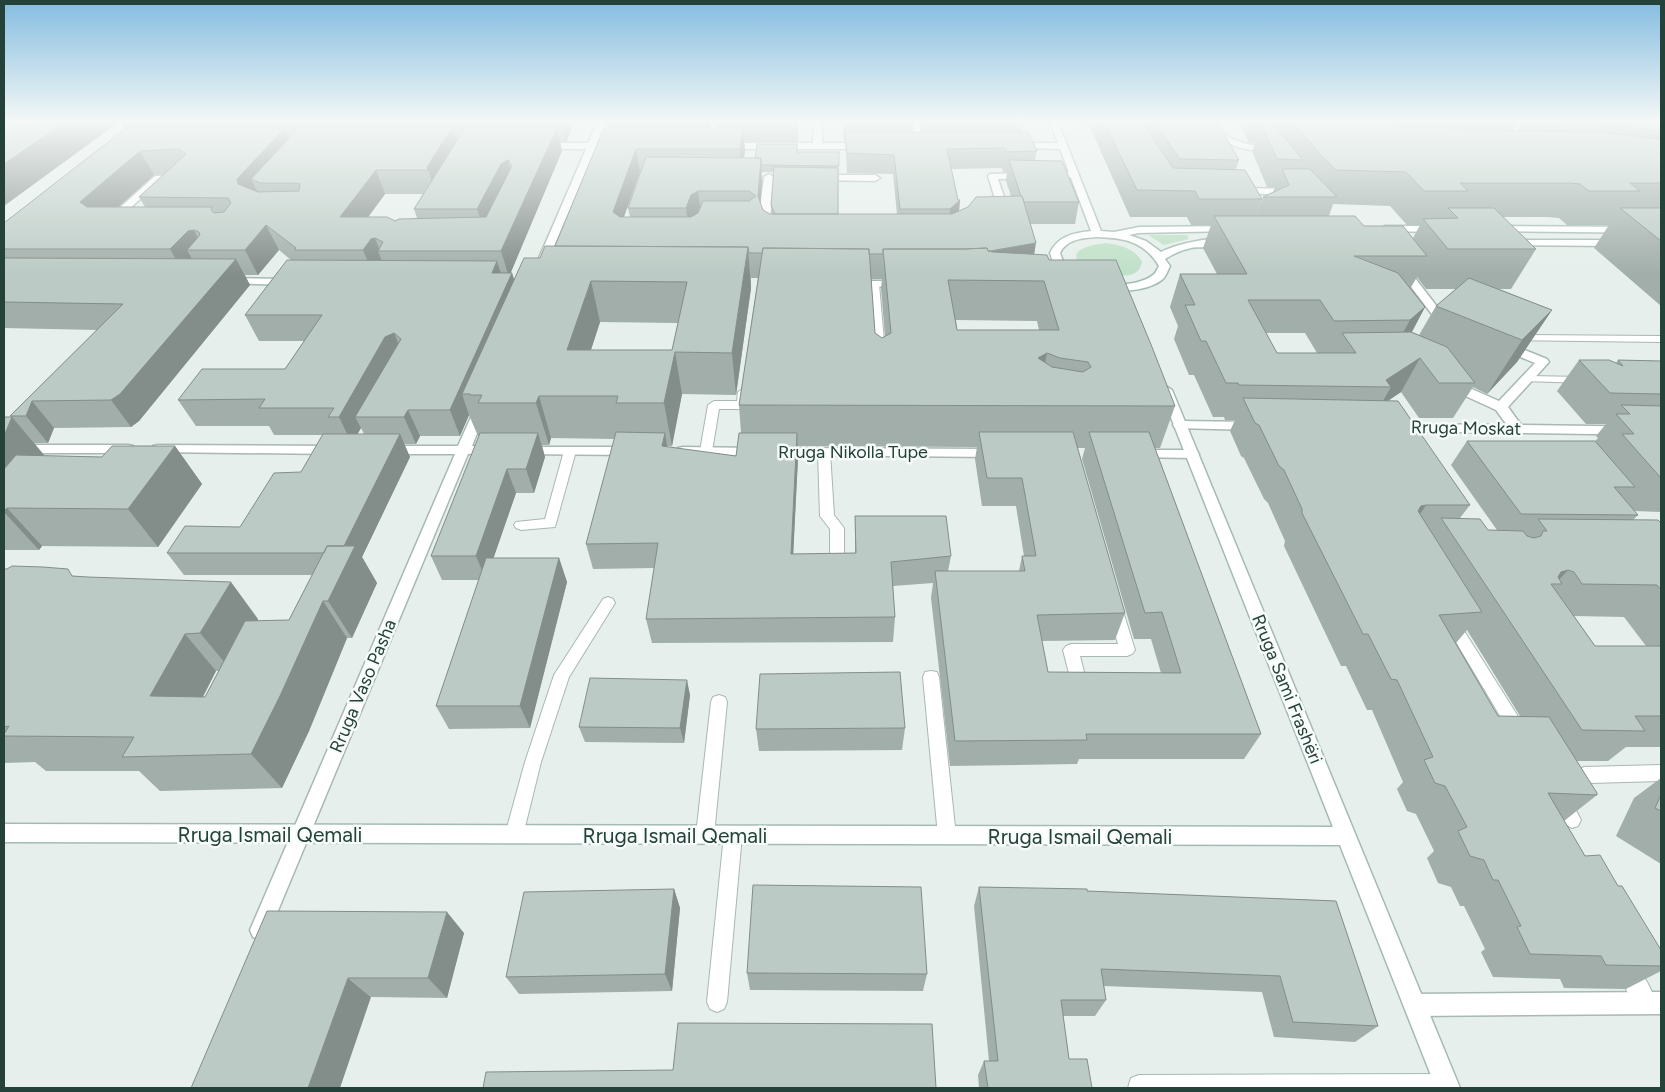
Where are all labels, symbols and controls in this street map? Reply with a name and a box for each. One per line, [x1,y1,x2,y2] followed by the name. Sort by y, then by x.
[1411,416,1521,440] street label: Rruga Moskat
[778,441,928,463] street label: Rruga Nikolla Tupe
[1247,611,1327,767] street label: Rruga Sami Frashëri
[325,616,401,756] street label: Rruga Vaso Pasha
[178,822,362,847] street label: Rruga Ismail Qemali
[583,823,767,848] street label: Rruga Ismail Qemali
[988,824,1172,849] street label: Rruga Ismail Qemali

